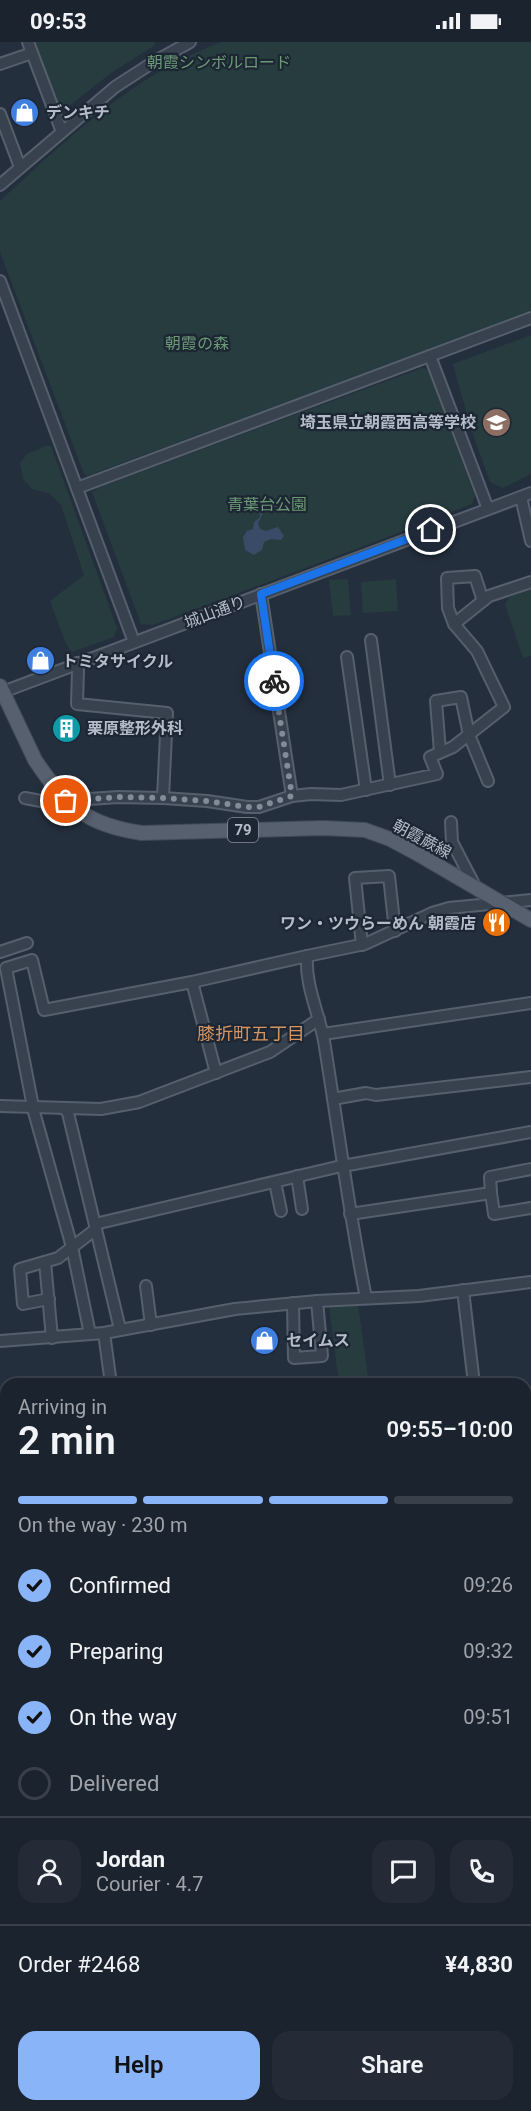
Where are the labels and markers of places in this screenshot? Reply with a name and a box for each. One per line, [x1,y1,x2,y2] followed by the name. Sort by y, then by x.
[9,96,41,128] shop icon: デンキチ
[46,103,110,122] place label: デンキチ
[481,406,513,438] school or university icon: 埼玉県立朝霞西高等学校
[300,413,476,432] place label: 埼玉県立朝霞西高等学校
[405,504,456,555] pin
[25,645,57,677] shop icon: トミタサイクル
[62,652,173,671] place label: トミタサイクル
[50,712,82,744] building icon: 栗原整形外科
[87,719,183,738] place label: 栗原整形外科
[40,775,91,826] pin
[481,907,513,939] restaurant icon: ワン・ツウらーめん 朝霞店
[280,914,476,933] place label: ワン・ツウらーめん 朝霞店
[249,1324,281,1356] shop icon: セイムス
[286,1331,350,1350] place label: セイムス

